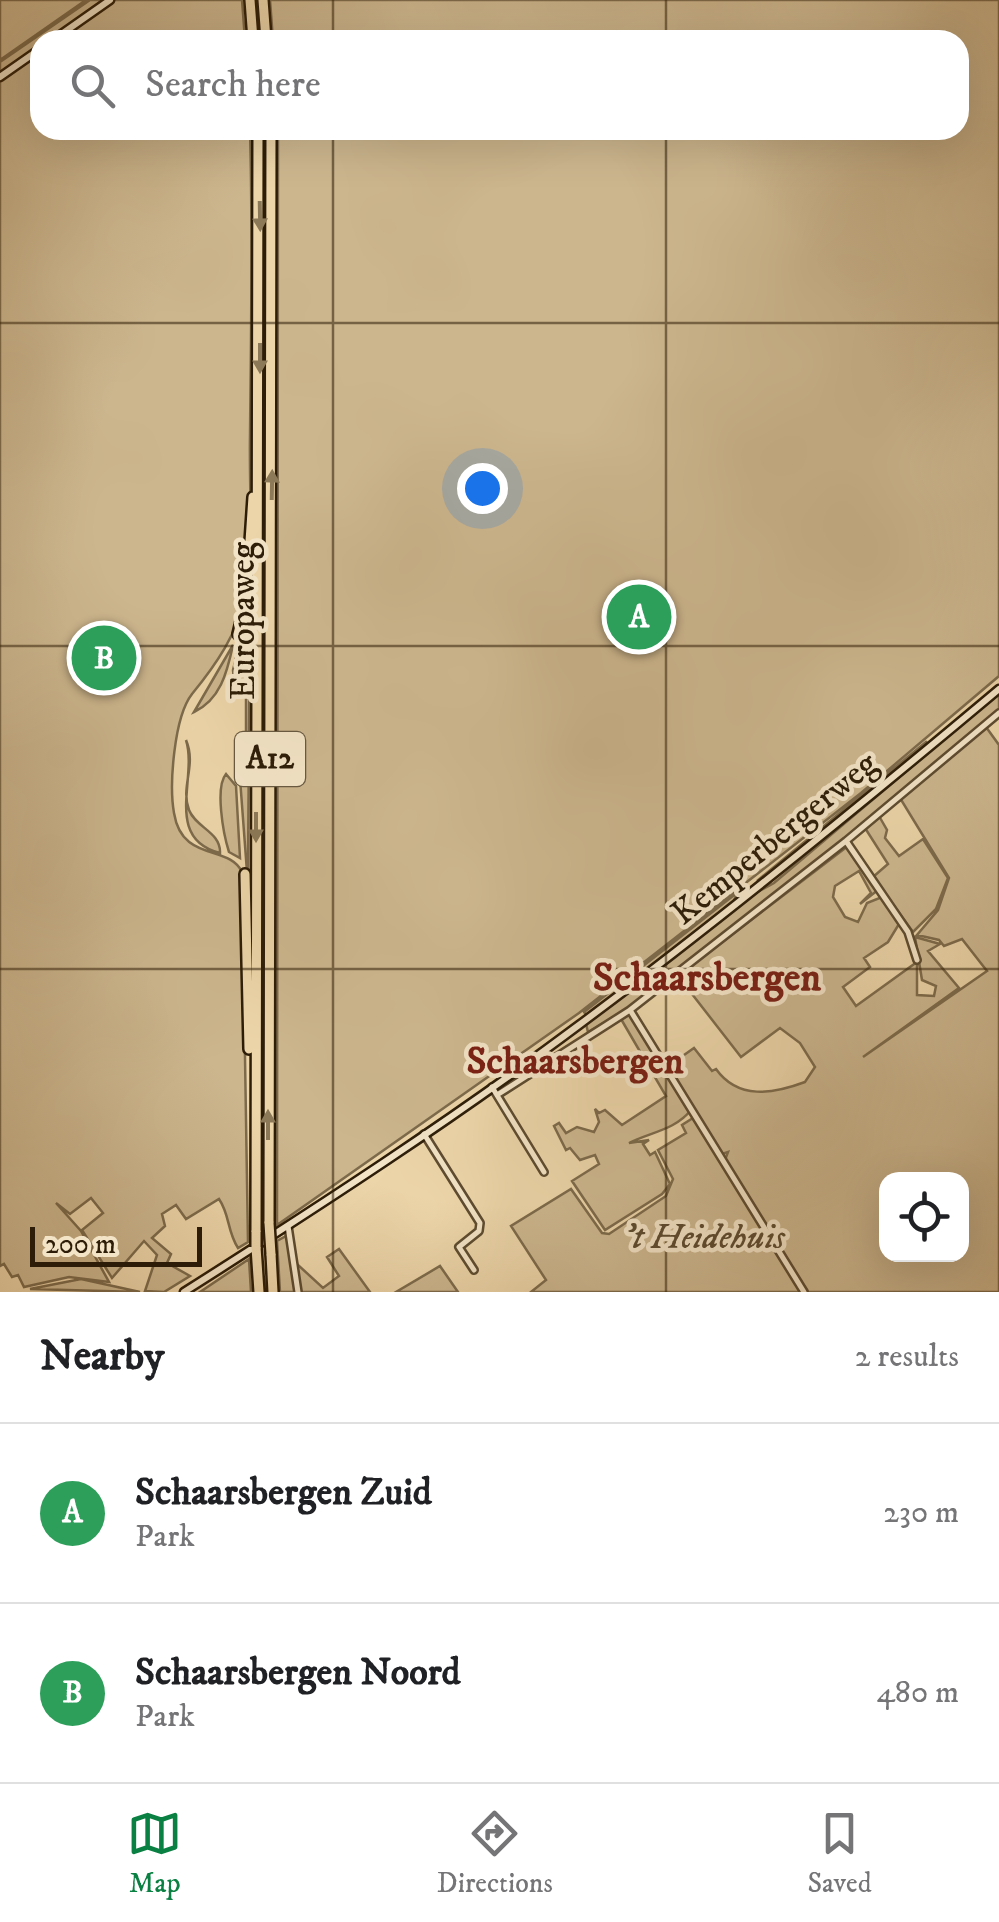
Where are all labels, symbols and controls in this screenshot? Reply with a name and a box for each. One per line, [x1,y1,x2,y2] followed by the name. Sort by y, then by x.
[30,30,969,140] search box
[65,58,120,113] icon: search
[145,61,321,109] text: Search here
[253,200,269,232] one-way arrow
[251,342,267,374] one-way arrow
[457,463,508,514] your location
[265,469,281,501] one-way arrow
[222,541,266,700] street label: Europaweg
[606,580,672,654] pin: A
[72,620,136,696] pin: B
[235,732,305,786] road number: A12
[663,742,888,936] street label: Kemperbergerweg
[248,811,264,843] one-way arrow
[593,954,821,1004] district label: Schaarsbergen
[466,1038,684,1086] district label: Schaarsbergen
[260,1109,276,1141] one-way arrow
[879,1172,969,1262] map controls
[879,1172,969,1262] button: locate
[623,1216,786,1260] park label: 't Heidehuis
[30,1222,202,1266] scale bar
[45,1227,116,1262] text: 200 m
[40,1331,164,1383] text: Nearby
[855,1337,959,1377] text: 2 results
[135,1469,432,1517] text: Schaarsbergen Zuid
[62,1493,83,1533] text: A
[883,1493,959,1533] text: 230 m
[135,1517,195,1557] text: Park
[135,1649,460,1697] text: Schaarsbergen Noord
[62,1673,83,1713] text: B
[876,1673,959,1713] text: 480 m
[135,1697,195,1737] text: Park
[127,1806,182,1901] tab: Map
[437,1806,553,1901] tab: Directions
[807,1806,872,1901] tab: Saved

